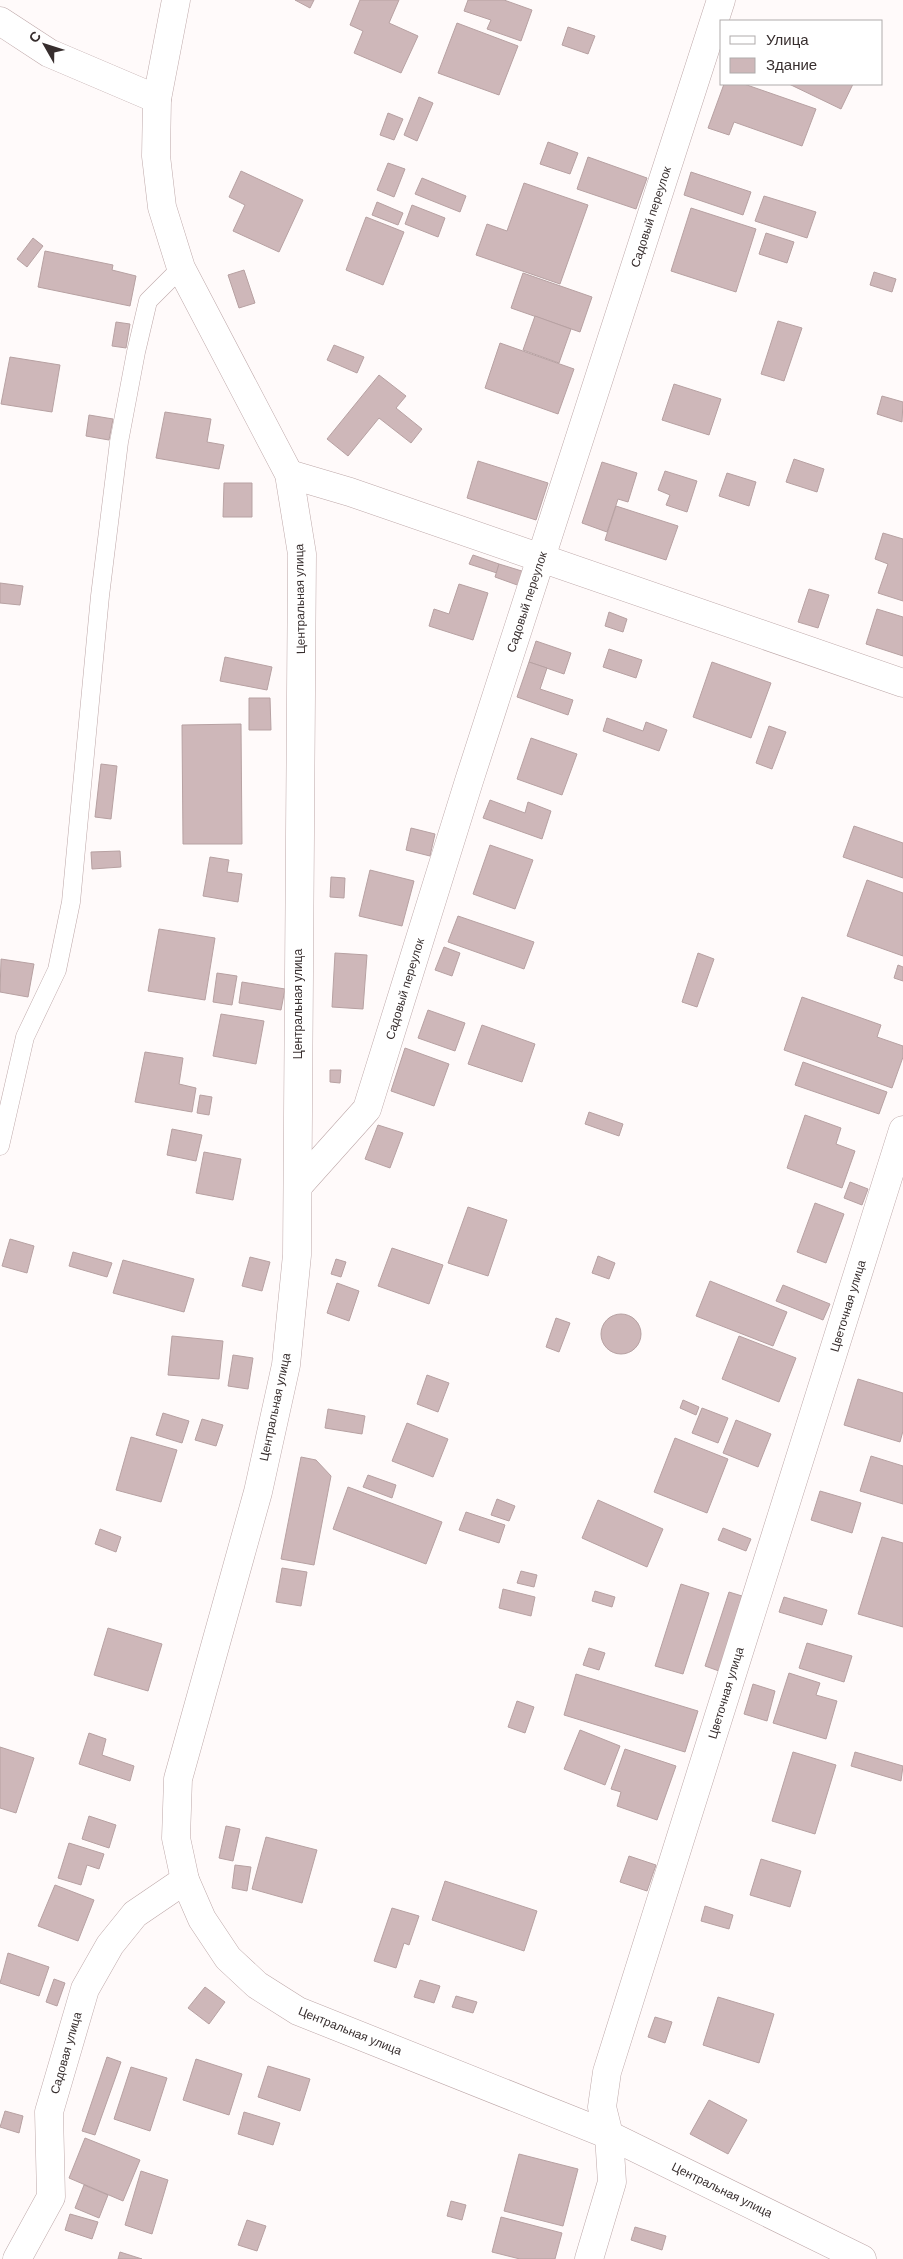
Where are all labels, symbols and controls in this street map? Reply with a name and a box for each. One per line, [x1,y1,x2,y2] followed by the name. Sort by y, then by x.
[20,20,70,70] north arrow
[720,20,883,85] legend
[25,27,45,46] text: С
[766,30,809,50] text: Улица
[766,55,817,75] text: Здание
[627,164,675,270] street label: Садовый переулок
[291,543,309,654] street label: Центральная улица
[503,549,551,655] street label: Садовый переулок
[382,936,428,1042] street label: Садовый переулок
[290,949,306,1059] street label: Центральная улица
[826,1258,870,1354] street label: Цветочная улица
[256,1351,294,1463] street label: Центральная улица
[704,1645,748,1741] street label: Цветочная улица
[296,2003,404,2059] street label: Центральная улица
[47,2010,85,2096] street label: Садовая улица
[669,2159,775,2221] street label: Центральная улица

